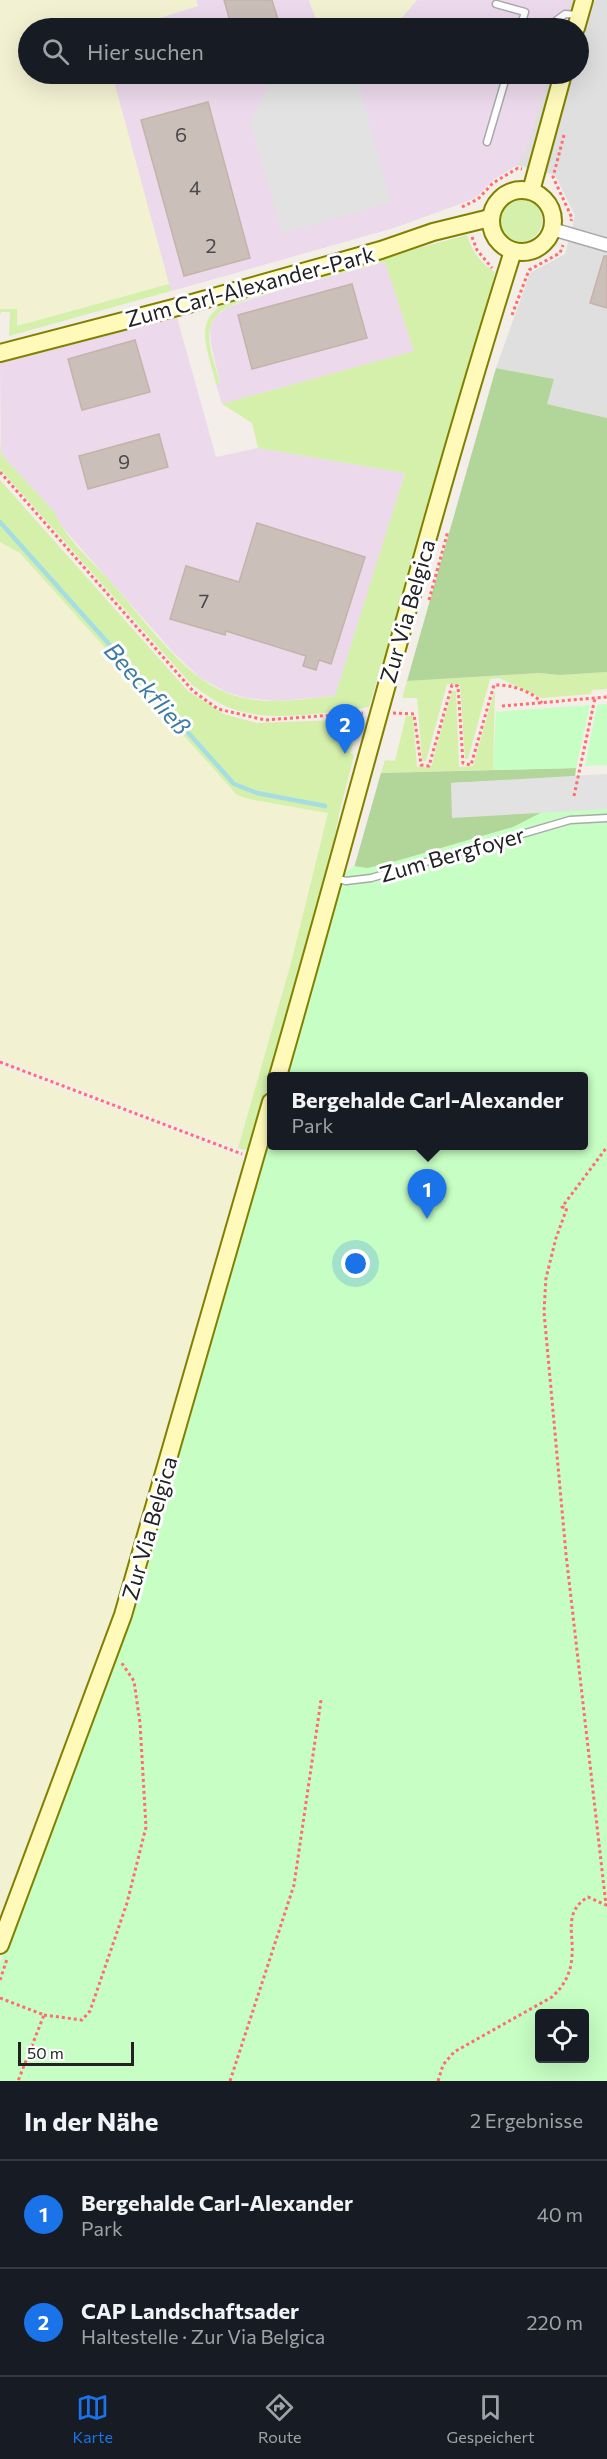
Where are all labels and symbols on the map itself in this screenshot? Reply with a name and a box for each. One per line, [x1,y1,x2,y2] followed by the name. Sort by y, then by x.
[175,122,187,146] house number: 6
[189,175,201,199] house number: 4
[205,233,217,257] house number: 2
[122,240,378,332] street label: Zum Carl-Alexander-Park
[118,449,130,473] house number: 9
[374,536,440,686] street label: Zur Via Belgica
[199,588,209,612] house number: 7
[99,636,197,741] water label: Beeckfließ
[326,704,364,754] pin: 2
[377,820,528,888] street label: Zum Bergfoyer
[408,1170,446,1219] pin: 1
[341,1249,370,1278] your location
[116,1453,182,1603] street label: Zur Via Belgica
[18,2039,134,2066] scale bar

